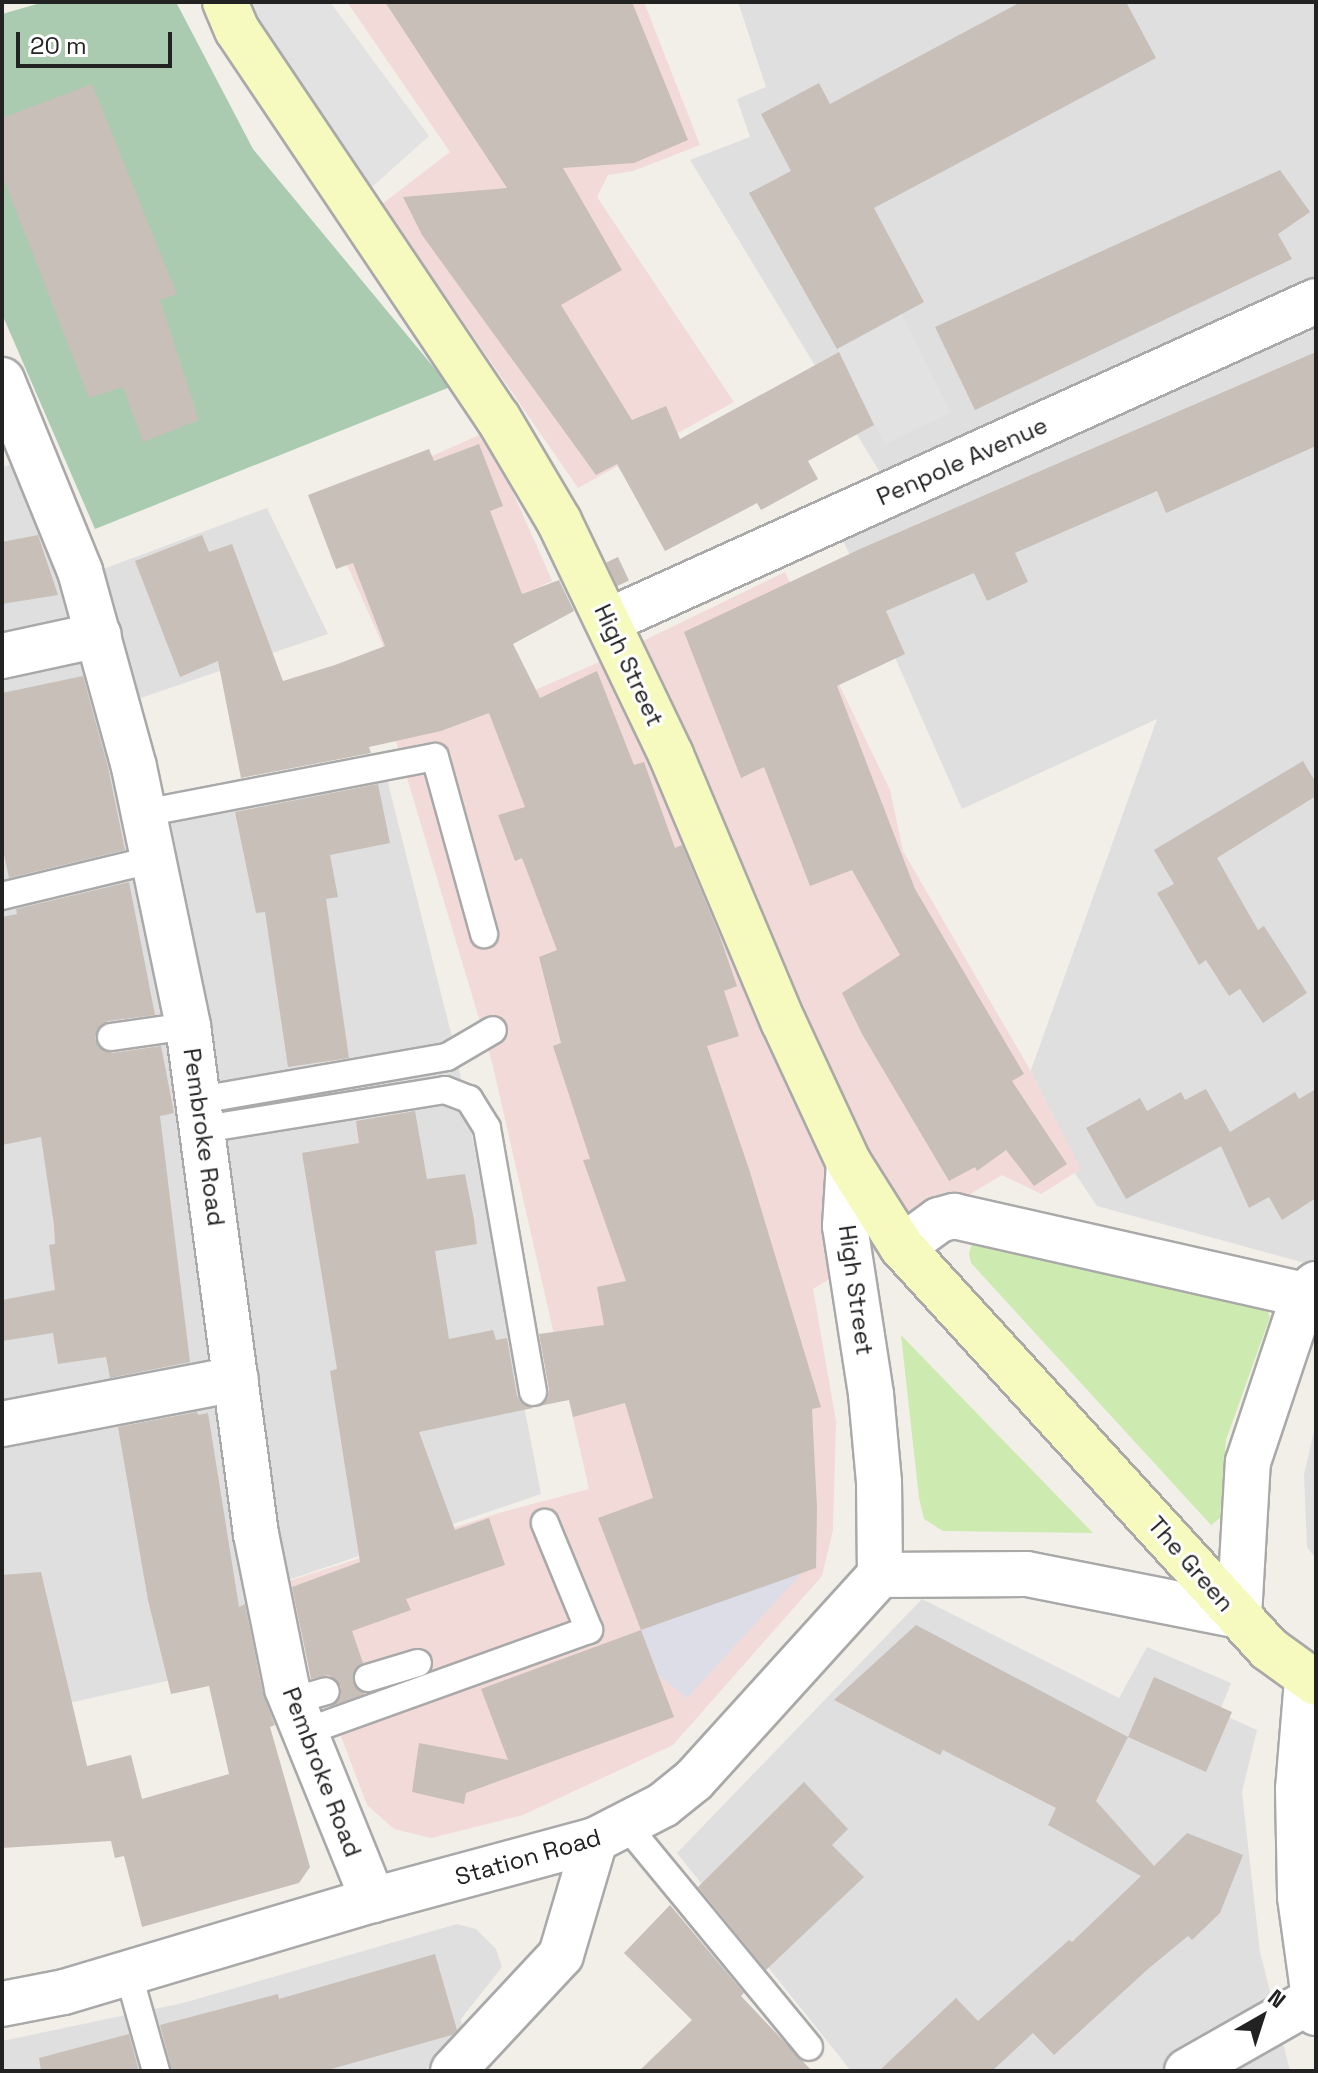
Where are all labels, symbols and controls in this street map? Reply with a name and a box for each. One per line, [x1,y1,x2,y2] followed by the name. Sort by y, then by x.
[20,16,176,66] scale bar
[30,30,87,61] text: 20 m
[872,410,1052,512] street label: Penpole Avenue
[588,599,670,731] street label: High Street
[177,1046,231,1228] street label: Pembroke Road
[833,1223,879,1357] street label: High Street
[1142,1510,1240,1618] street label: The Green
[276,1683,368,1861] street label: Pembroke Road
[452,1822,604,1892] street label: Station Road
[1222,1977,1302,2057] north arrow
[1263,1983,1292,2014] text: N

